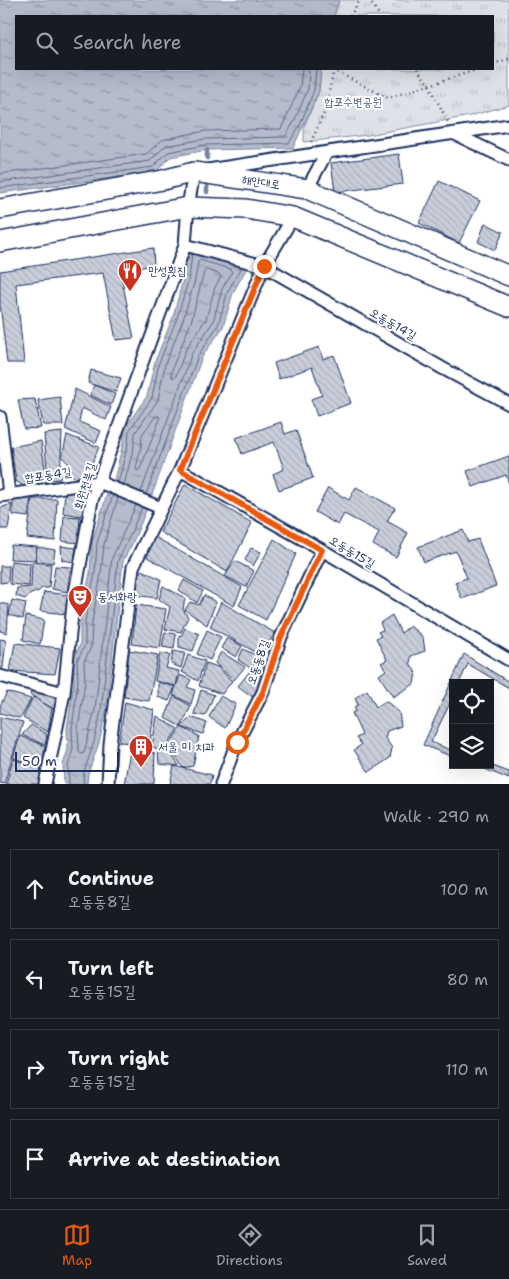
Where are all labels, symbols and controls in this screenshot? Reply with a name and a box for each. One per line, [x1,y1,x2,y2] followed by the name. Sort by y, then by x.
[15,15,494,70] search box
[33,29,61,57] icon: search
[73,30,182,55] text: Search here
[324,94,382,110] park label: 합포수변공원
[241,171,281,193] street label: 해안대로
[253,255,276,278] route end
[117,258,143,292] restaurant icon: 만성횟집
[148,263,187,279] place label: 만성횟집
[367,304,420,344] street label: 오동동14길
[70,460,100,511] street label: 회원천북길
[24,464,73,486] street label: 합포동4길
[326,532,378,572] street label: 오동동15길
[67,584,93,618] theatre icon: 동서화랑
[98,589,137,605] place label: 동서화랑
[243,637,273,687] street label: 오동동8길
[449,679,494,769] map controls
[449,679,494,724] button: locate
[449,724,494,769] button: layers
[226,731,249,754] route start
[128,734,154,768] building icon: 서울 미 치과
[158,739,215,755] place label: 서울 미 치과
[15,749,119,772] scale bar
[22,752,57,770] text: 50 m
[20,803,81,831] text: 4 min
[383,806,489,827] text: Walk · 290 m
[68,866,154,891] text: Continue
[21,875,49,903] icon: ahead
[440,879,488,900] text: 100 m
[68,891,131,912] text: 오동동8길
[68,956,154,981] text: Turn left
[21,965,49,993] icon: left
[447,969,488,990] text: 80 m
[68,981,136,1002] text: 오동동15길
[68,1046,169,1071] text: Turn right
[21,1055,49,1083] icon: right
[445,1059,488,1080] text: 110 m
[68,1071,136,1092] text: 오동동15길
[21,1145,49,1173] icon: arrive
[68,1147,280,1172] text: Arrive at destination
[62,1221,92,1269] tab: Map
[216,1221,283,1269] tab: Directions
[407,1221,447,1269] tab: Saved

